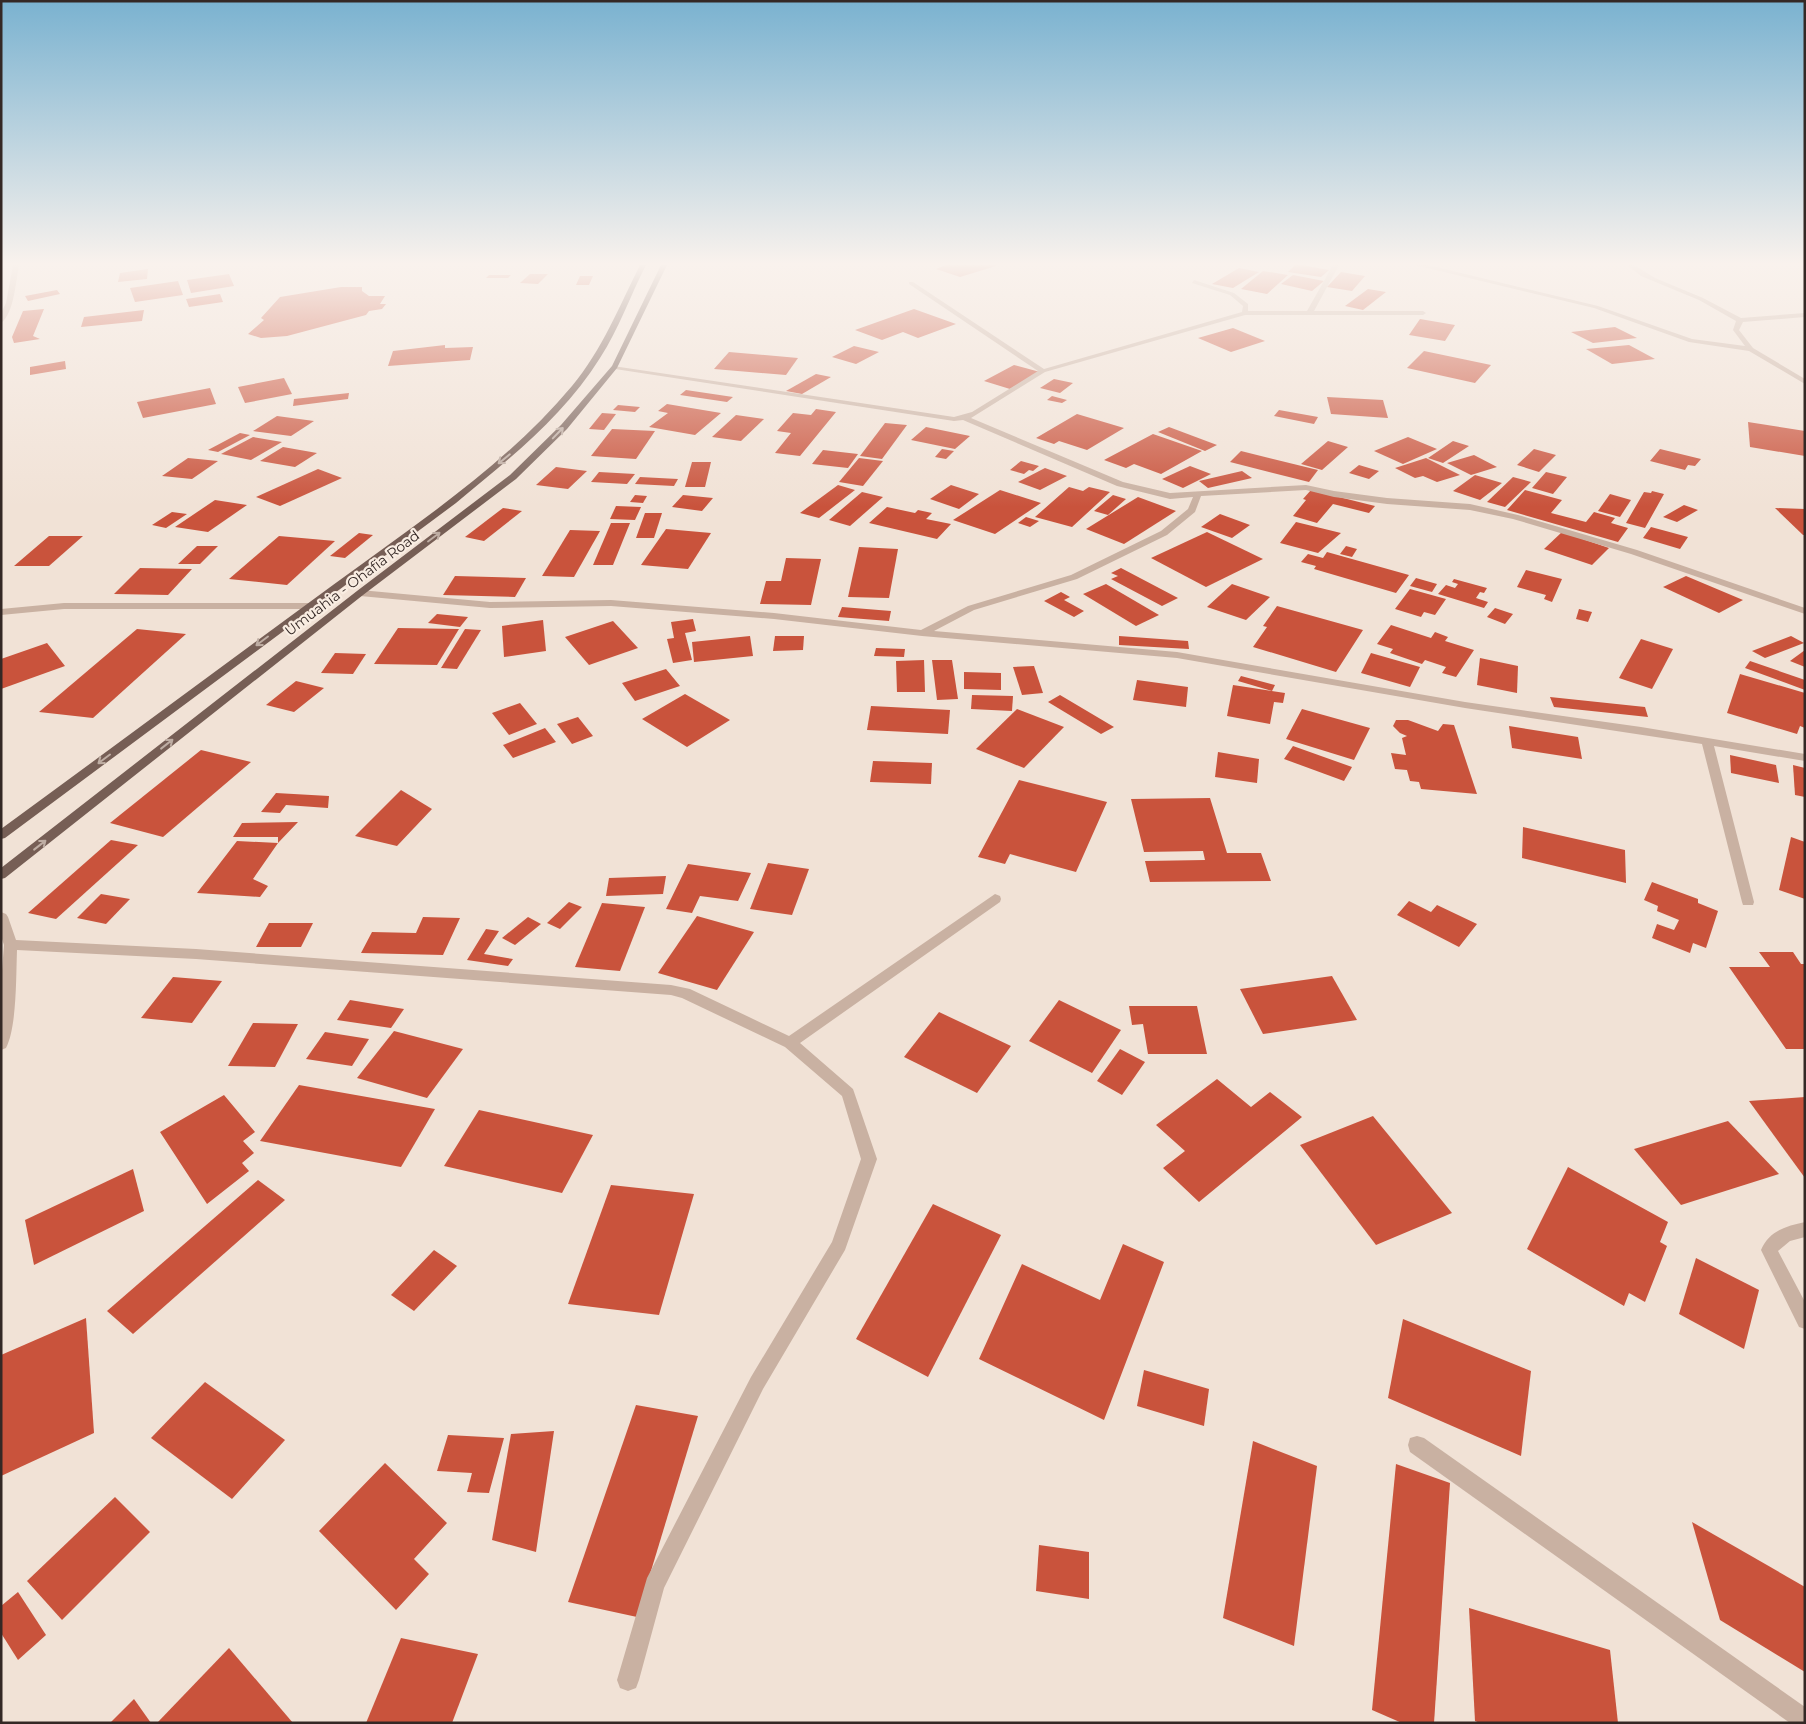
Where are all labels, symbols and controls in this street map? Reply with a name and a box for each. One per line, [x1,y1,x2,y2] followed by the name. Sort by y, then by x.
[552,427,564,439] one-way arrow
[498,454,511,465] one-way arrow
[281,526,423,640] street label: Umuahia - Ohafia Road
[427,532,440,543] one-way arrow
[256,636,269,647] one-way arrow
[160,739,173,750] one-way arrow
[97,754,111,764] one-way arrow
[33,839,46,850] one-way arrow

